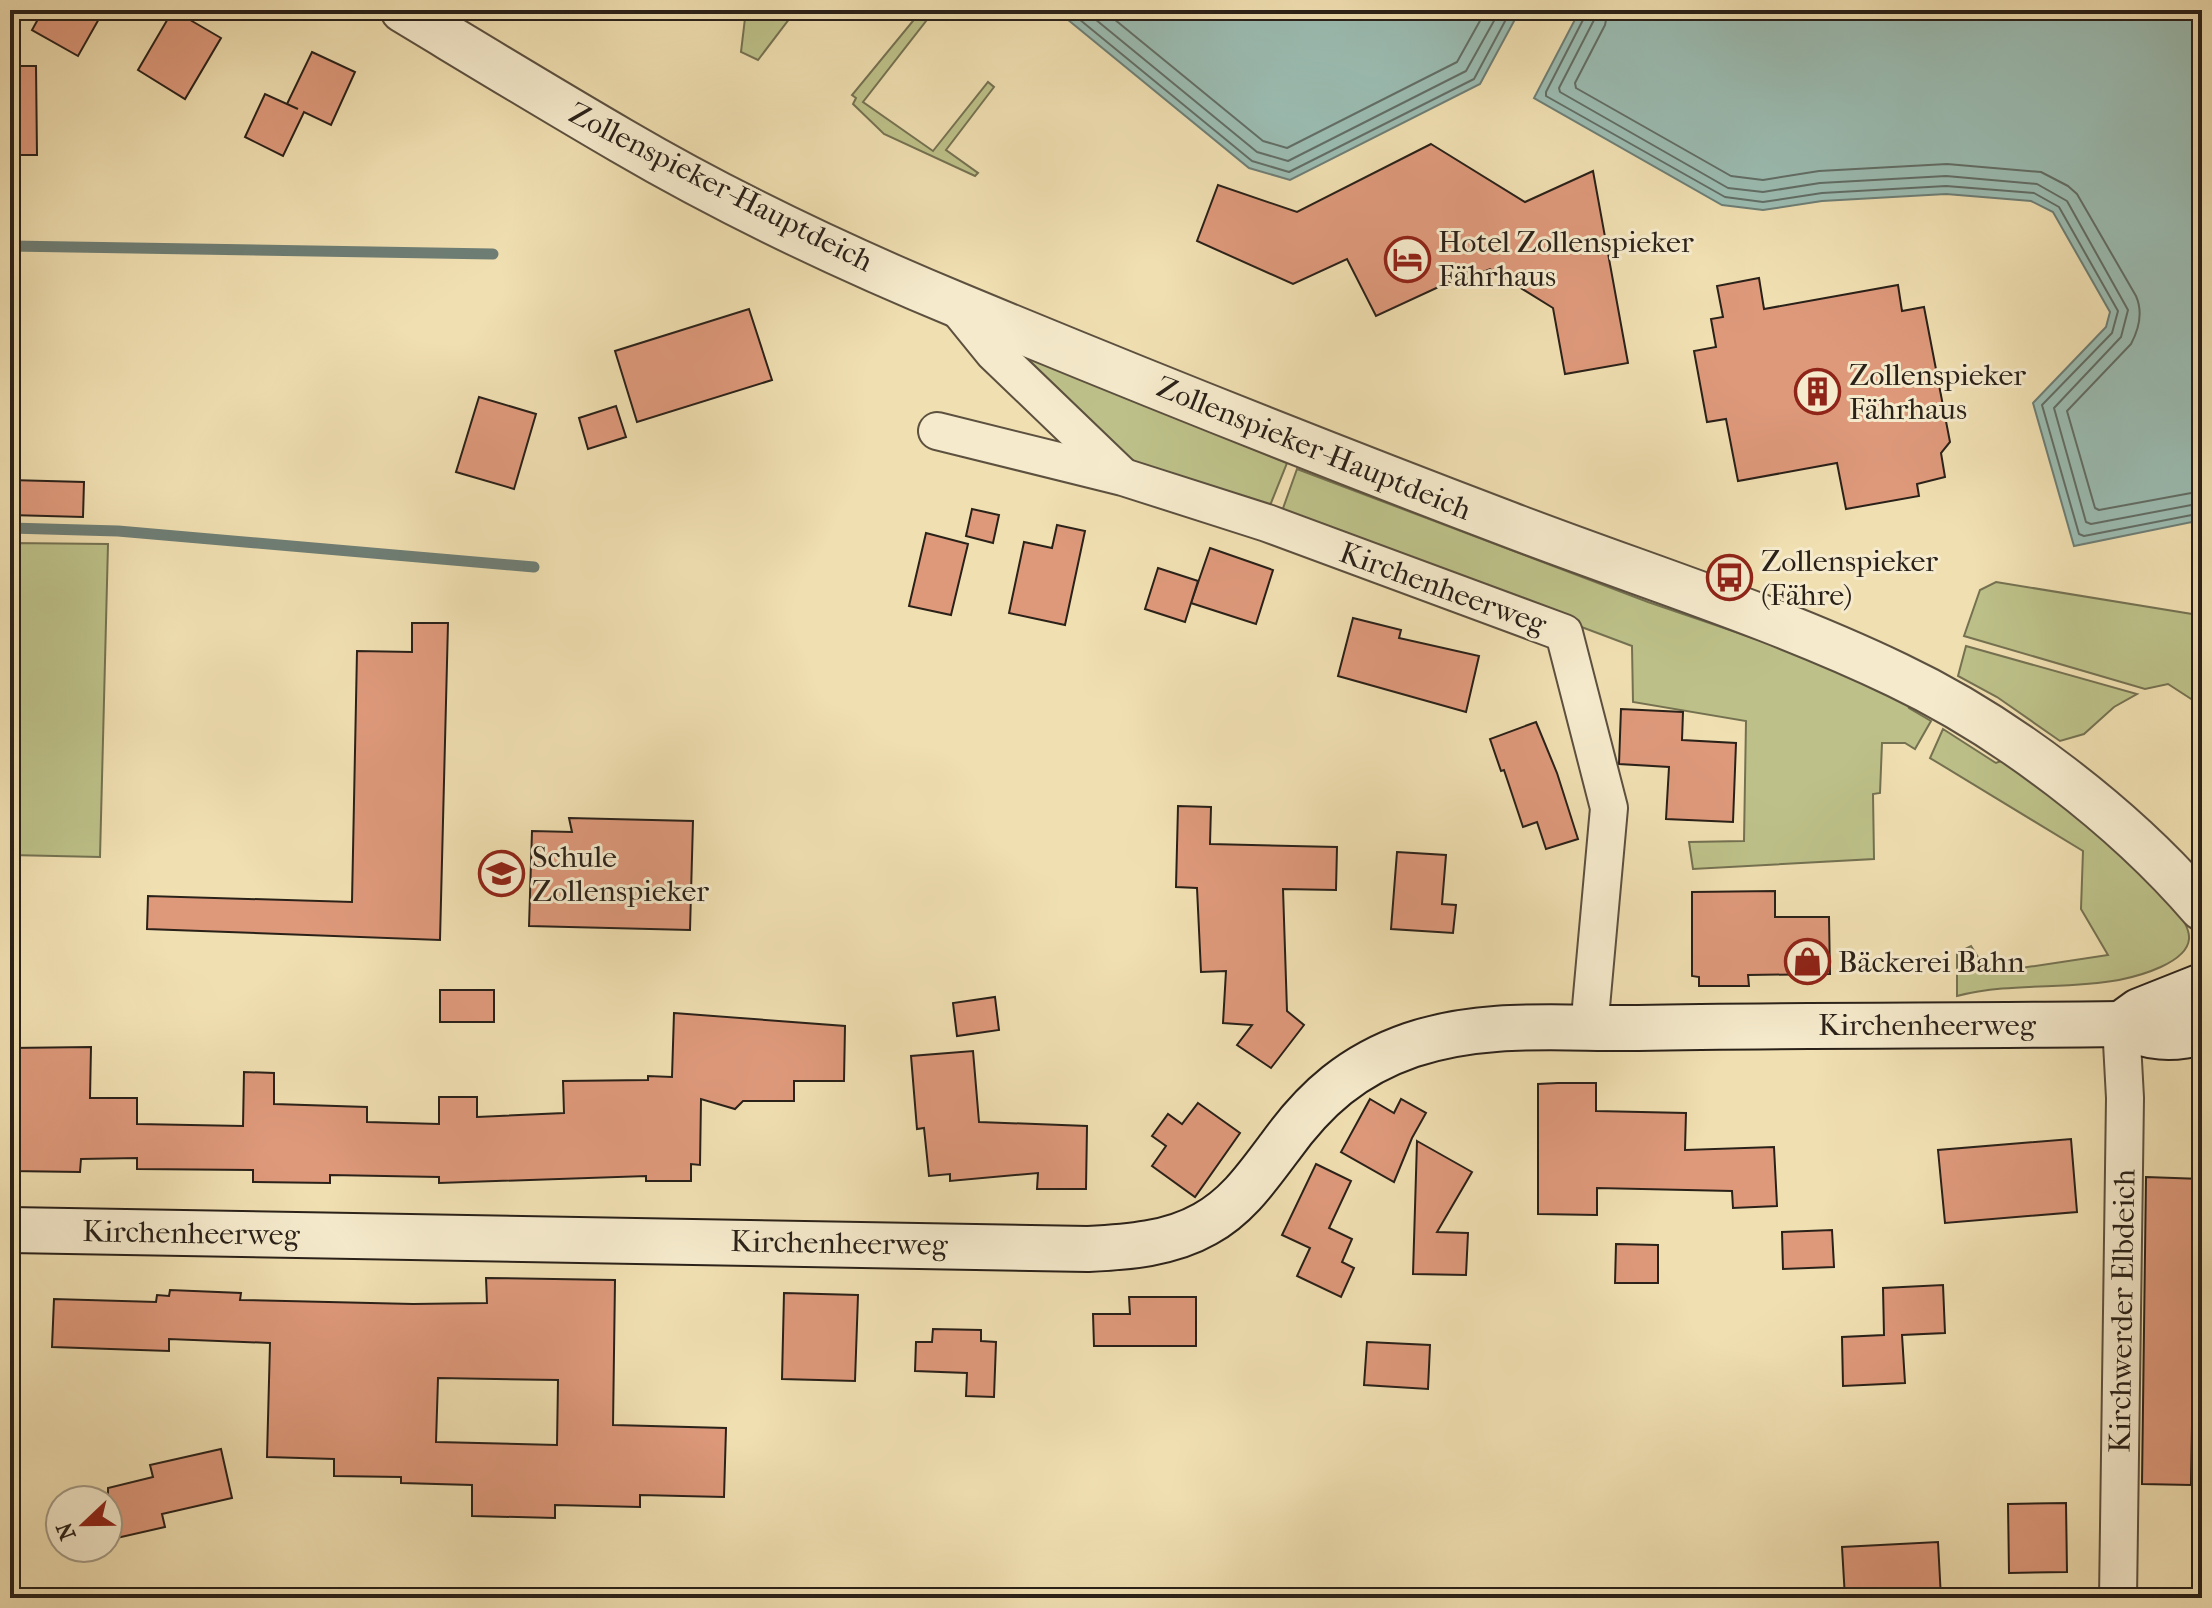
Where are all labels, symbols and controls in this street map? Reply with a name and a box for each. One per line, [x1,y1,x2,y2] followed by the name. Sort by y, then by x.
[563,96,879,279] street label: Zollenspieker-Hauptdeich
[1438,225,1694,294] place label: Hotel Zollenspieker Fährhaus
[1383,235,1431,283] hotel icon: Hotel Zollenspieker Fährhaus
[1849,358,2026,427] place label: Zollenspieker Fährhaus
[1794,368,1842,416] building icon: Zollenspieker Fährhaus
[1151,369,1476,528] street label: Zollenspieker-Hauptdeich
[1335,535,1552,642] street label: Kirchenheerweg
[1761,544,1938,613] place label: Zollenspieker (Fähre)
[1706,554,1754,602] bus stop icon: Zollenspieker (Fähre)
[532,840,709,909] place label: Schule Zollenspieker
[477,850,525,898] school or university icon: Schule Zollenspieker
[1783,938,1831,986] shop icon: Bäckerei Bahn
[1838,945,2025,980] place label: Bäckerei Bahn
[1818,1008,2037,1043] street label: Kirchenheerweg
[2103,1169,2142,1453] street label: Kirchwerder Elbdeich
[82,1214,301,1253] street label: Kirchenheerweg
[730,1224,949,1263] street label: Kirchenheerweg
[44,1484,124,1564] north arrow
[51,1518,82,1544] text: N

